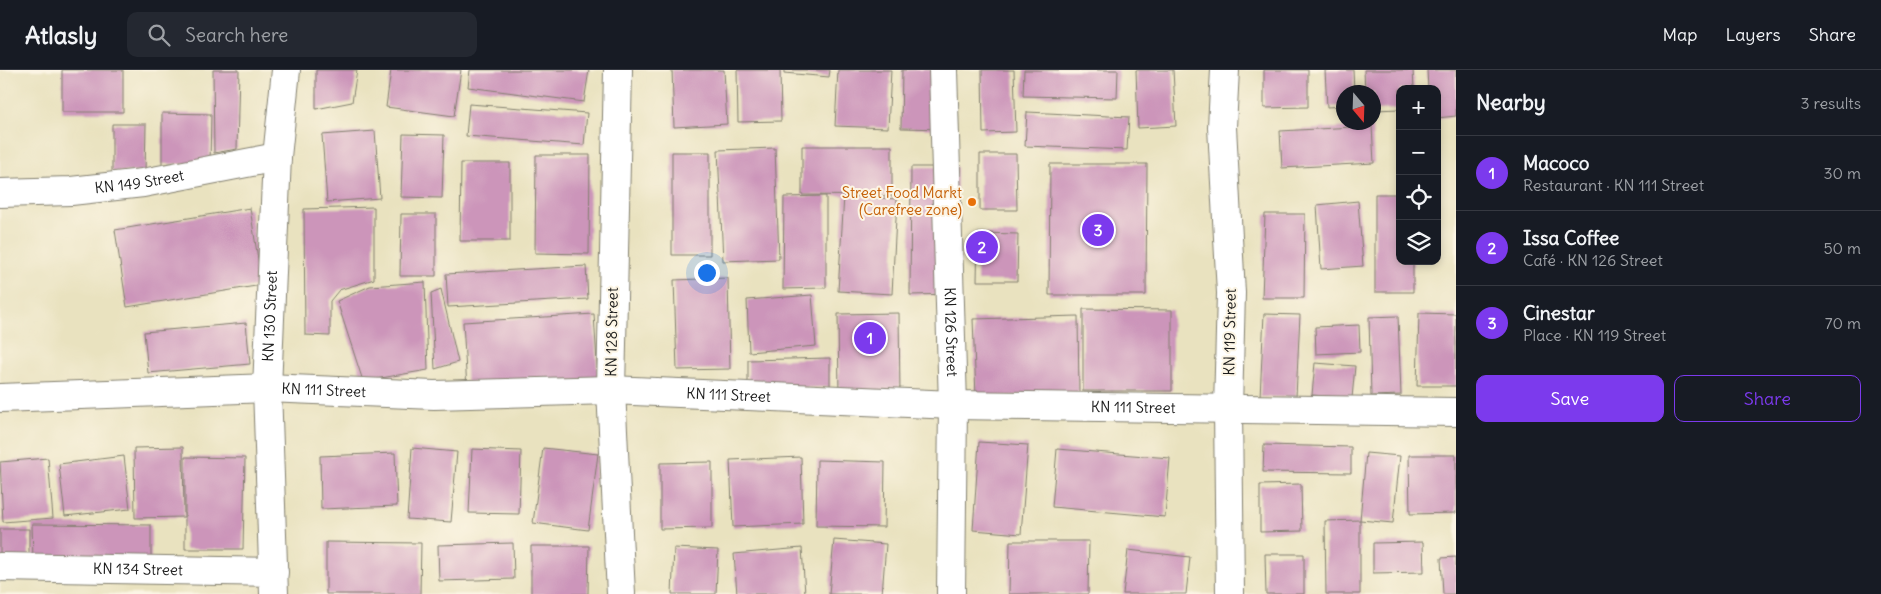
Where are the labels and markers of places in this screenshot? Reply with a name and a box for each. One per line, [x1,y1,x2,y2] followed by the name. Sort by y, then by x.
[842,183,962,219] place label: Street Food Markt (Carefree zone)
[966,196,978,208] marker: Street Food Markt (Carefree zone)
[1082,211,1114,249] pin: 3
[966,228,998,266] pin: 2
[854,319,886,357] pin: 1

